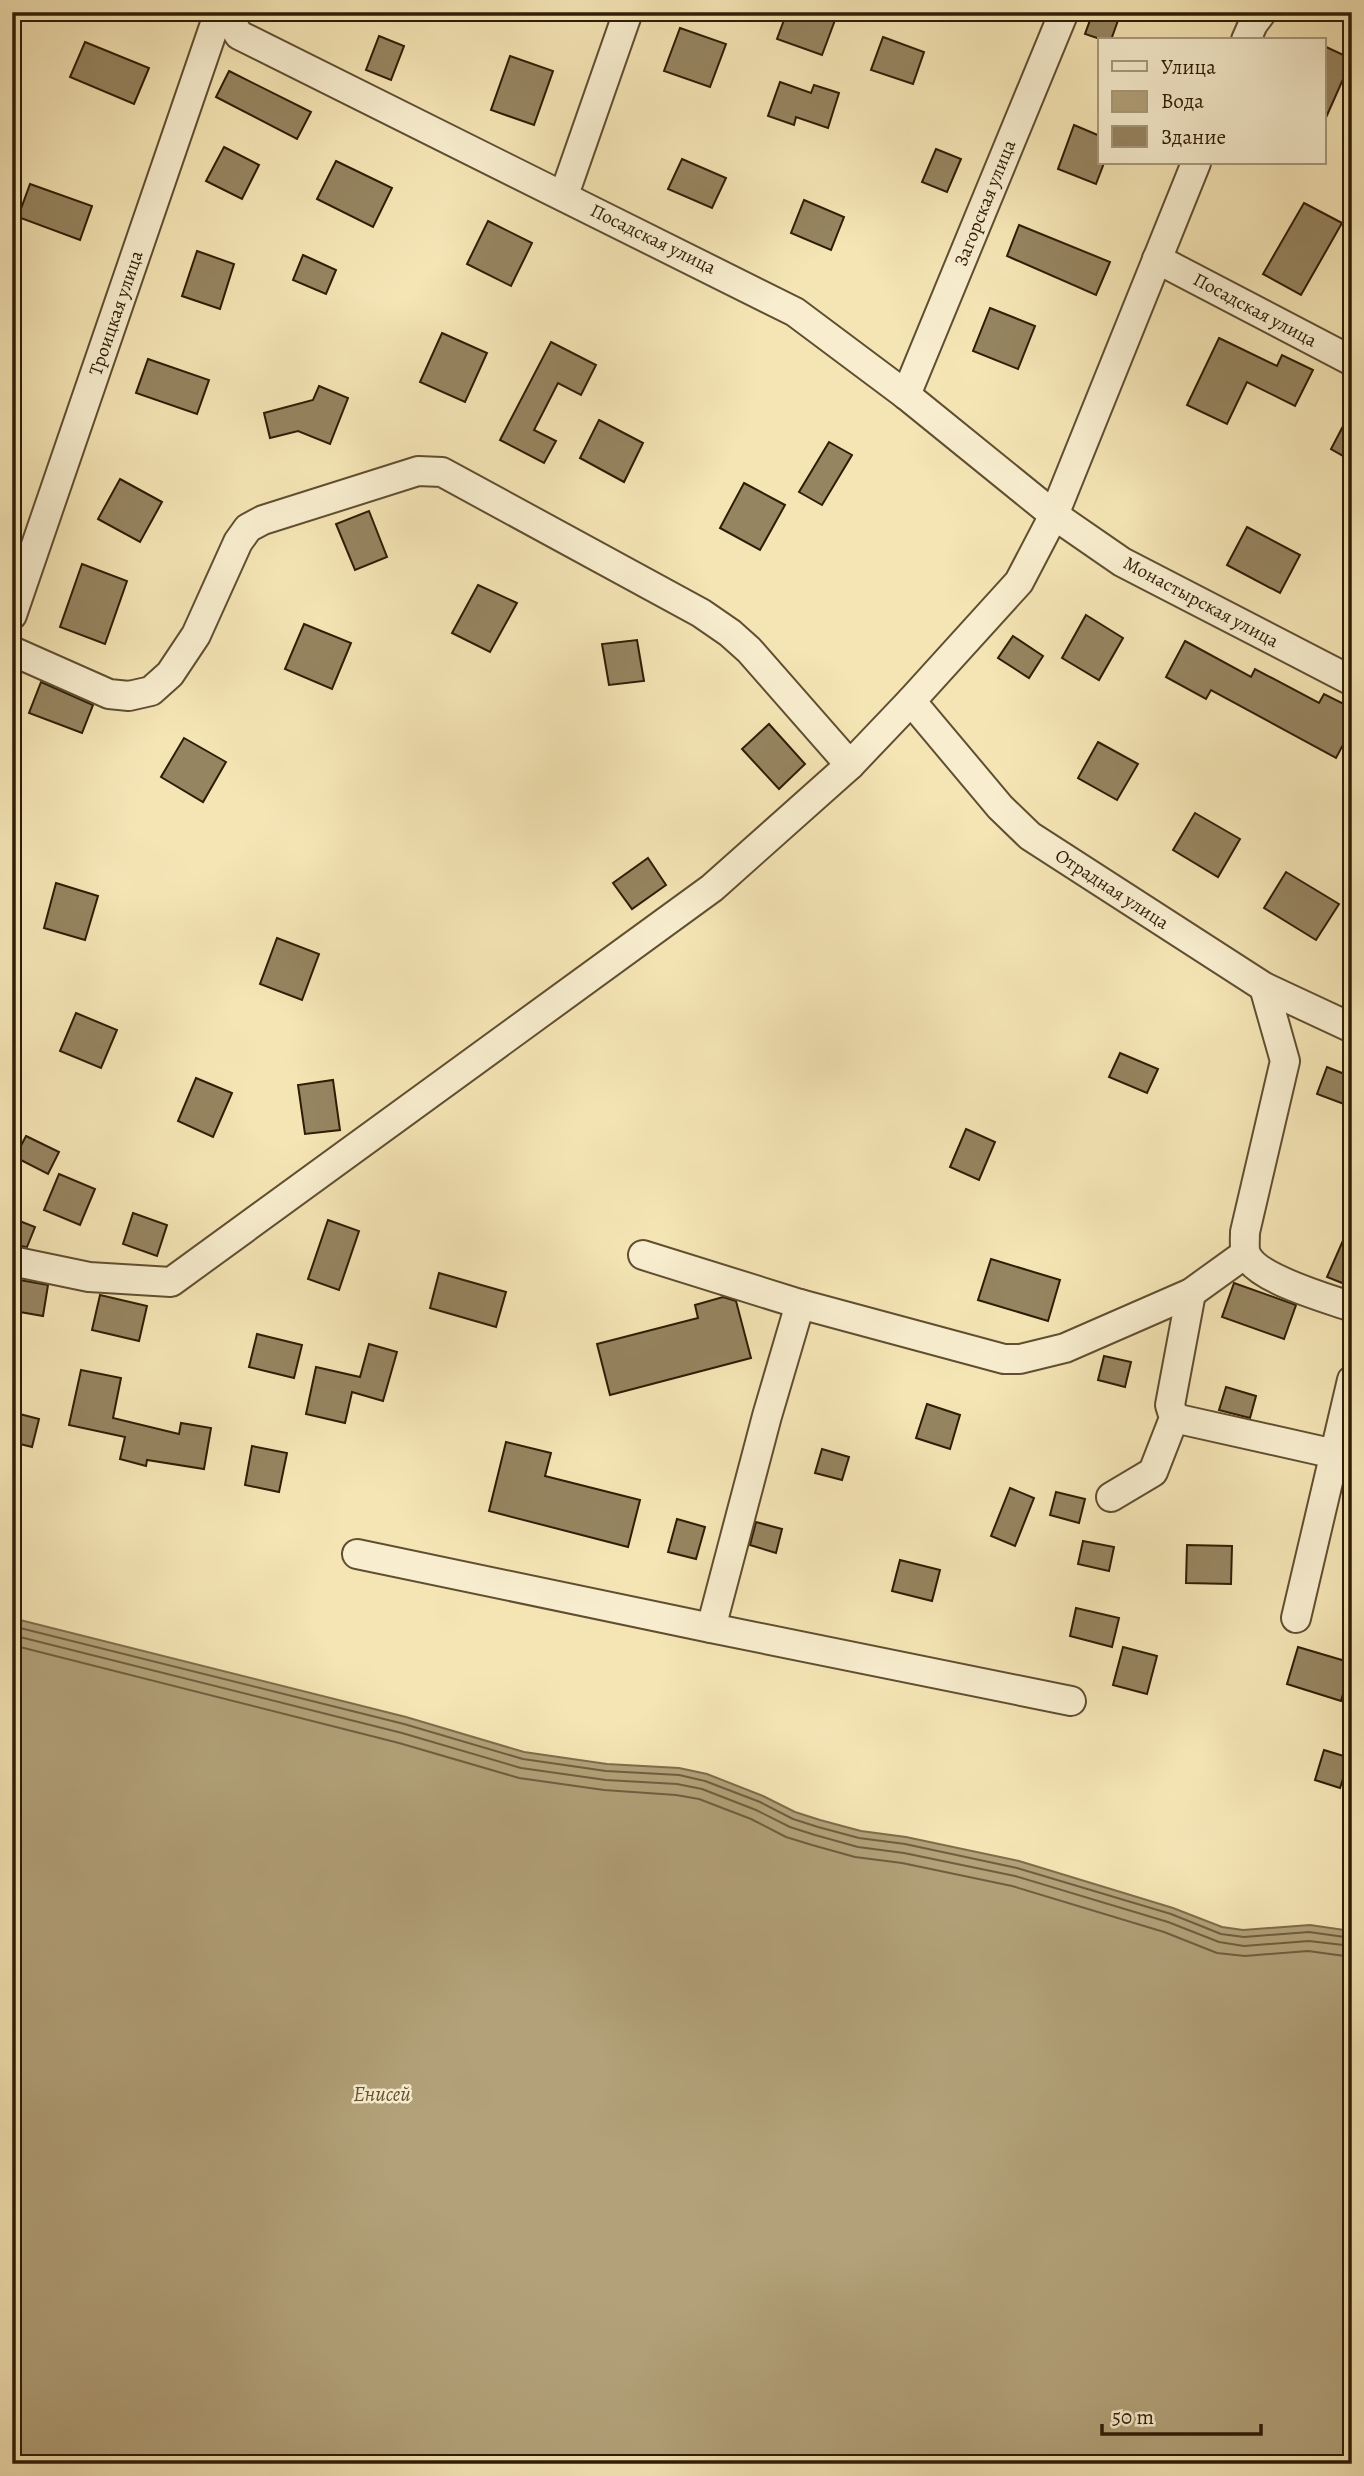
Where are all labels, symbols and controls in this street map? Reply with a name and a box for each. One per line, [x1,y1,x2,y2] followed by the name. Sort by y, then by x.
[1098,38,1326,164] legend
[1161,53,1216,81] text: Улица
[1161,87,1204,115] text: Вода
[1161,123,1226,151] text: Здание
[948,136,1022,270] street label: Загорская улица
[586,197,720,281] street label: Посадская улица
[82,247,150,379] street label: Троицкая улица
[1189,266,1322,354] street label: Посадская улица
[1119,550,1283,654] street label: Монастырская улица
[1050,842,1174,936] street label: Отрадная улица
[353,2080,411,2108] water label: Енисей
[1102,2392,1261,2436] scale bar
[1112,2403,1154,2431] text: 50 m

